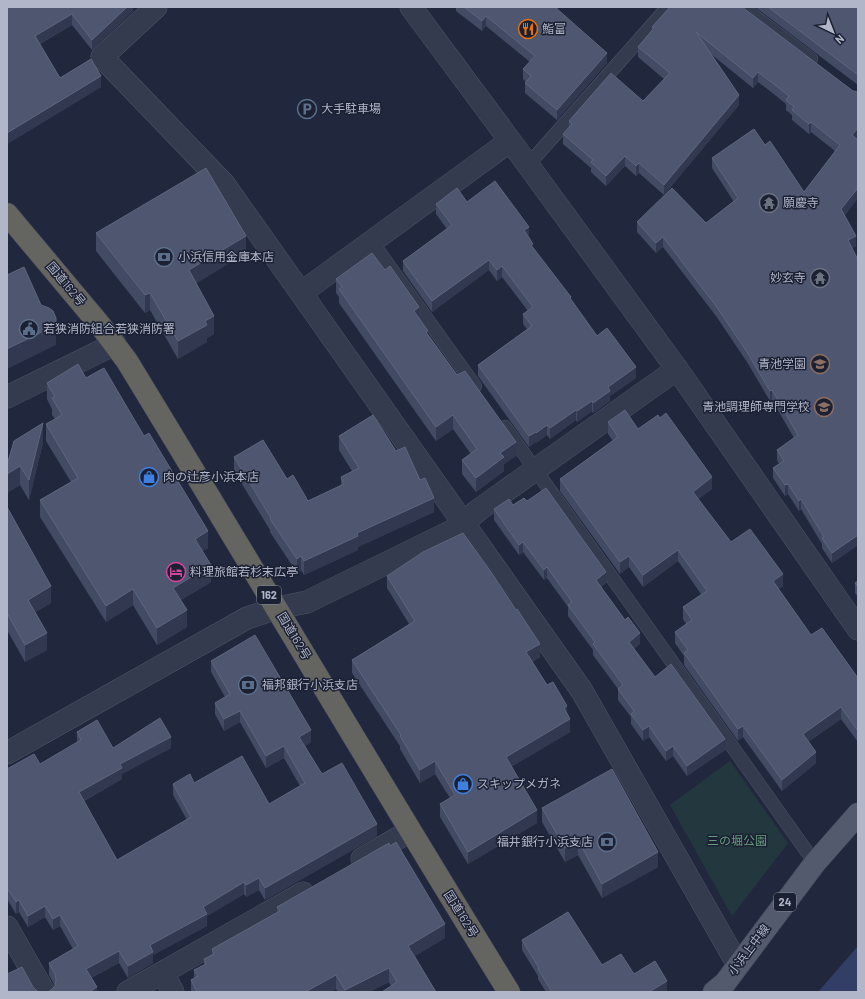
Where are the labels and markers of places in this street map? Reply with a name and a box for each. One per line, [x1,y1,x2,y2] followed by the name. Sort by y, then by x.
[517,18,539,40] restaurant icon: 鮨富
[542,21,566,35] place label: 鮨富
[296,98,318,120] parking icon: 大手駐車場
[321,101,381,115] place label: 大手駐車場
[758,192,780,214] temple icon: 願慶寺
[783,195,819,209] place label: 願慶寺
[153,246,175,268] bank icon: 小浜信用金庫本店
[178,249,274,263] place label: 小浜信用金庫本店
[809,267,831,289] temple icon: 妙玄寺
[770,270,806,284] place label: 妙玄寺
[18,318,40,340] public building icon: 若狭消防組合若狭消防署
[43,321,175,335] place label: 若狭消防組合若狭消防署
[809,353,831,375] school or university icon: 青池学園
[758,356,806,370] place label: 青池学園
[813,396,835,418] school or university icon: 青池調理師専門学校
[702,399,810,413] place label: 青池調理師専門学校
[138,466,160,488] shop icon: 肉の辻彦小浜本店
[163,469,259,483] place label: 肉の辻彦小浜本店
[165,561,187,583] hotel icon: 料理旅館若杉末広亭
[190,564,298,578] place label: 料理旅館若杉末広亭
[237,674,259,696] bank icon: 福邦銀行小浜支店
[262,677,358,691] place label: 福邦銀行小浜支店
[452,773,474,795] shop icon: スキップメガネ
[477,776,561,790] place label: スキップメガネ
[596,831,618,853] bank icon: 福井銀行小浜支店
[497,834,593,848] place label: 福井銀行小浜支店

